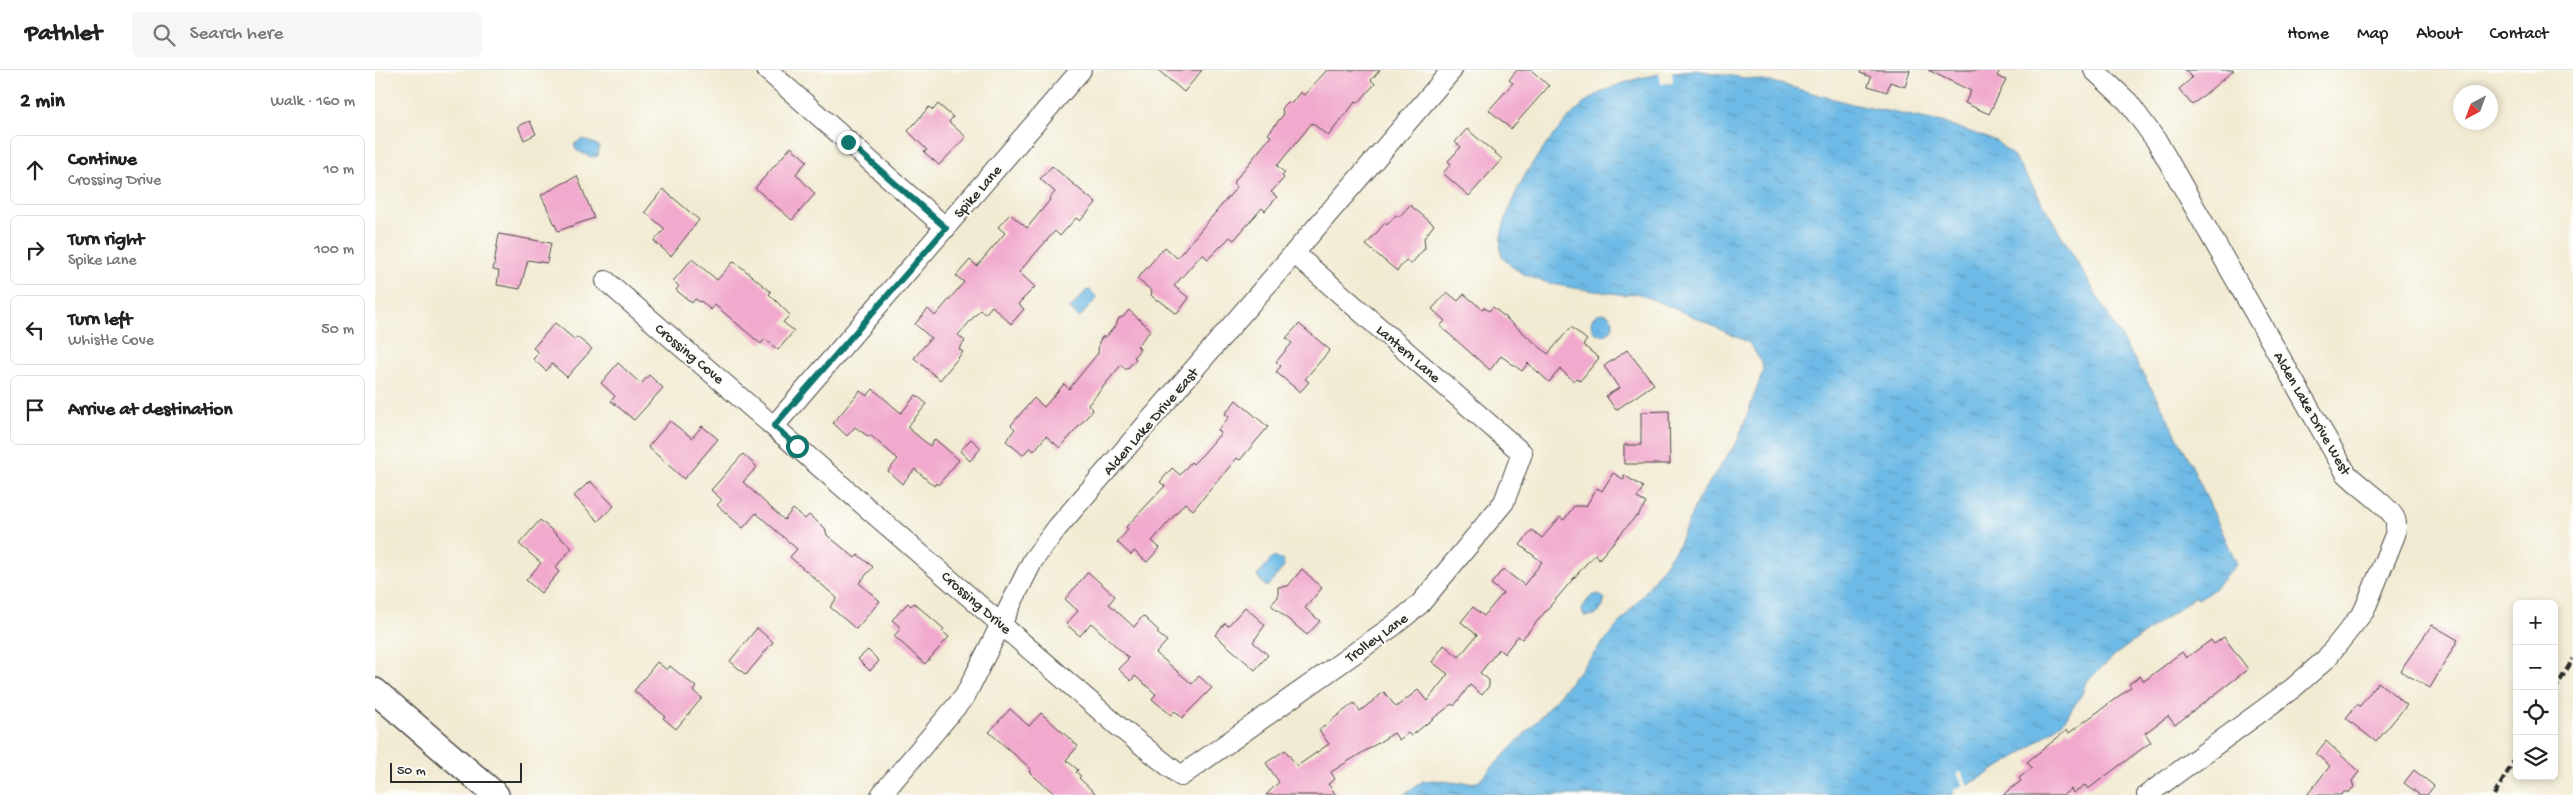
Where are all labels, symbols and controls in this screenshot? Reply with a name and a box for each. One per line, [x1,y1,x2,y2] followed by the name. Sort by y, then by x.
[132,12,482,57] search box
[25,20,102,49] text: Pathlet
[150,21,178,49] icon: search
[190,23,283,46] text: Search here
[2287,24,2329,45] text: Home
[2357,24,2388,45] text: Map
[2416,24,2462,45] text: About
[2490,24,2548,45] text: Contact
[2453,85,2498,130] north arrow
[20,90,65,115] text: 2 min
[270,93,355,112] text: Walk · 160 m
[837,131,860,154] route end
[68,149,137,172] text: Continue
[21,156,49,184] icon: ahead
[323,161,354,180] text: 10 m
[951,162,1007,222] street label: Spike Lane
[68,172,161,191] text: Crossing Drive
[68,229,144,252] text: Turn right
[21,236,49,264] icon: right
[314,241,354,260] text: 100 m
[68,252,137,271] text: Spike Lane
[68,309,132,332] text: Turn left
[21,316,49,344] icon: left
[650,320,727,389] street label: Crossing Cove
[321,321,354,340] text: 50 m
[1372,322,1444,388] street label: Lantern Lane
[68,332,154,351] text: Whistle Cove
[2269,349,2355,481] street label: Alden Lake Drive West
[1100,363,1204,480] street label: Alden Lake Drive East
[21,396,49,424] icon: arrive
[68,399,232,422] text: Arrive at destination
[786,435,809,458] route start
[937,568,1015,639] street label: Crossing Drive
[2513,600,2558,780] map controls
[2513,600,2558,645] button: +
[1342,610,1412,668] street label: Trolley Lane
[2513,645,2558,690] button: −
[2513,690,2558,735] button: locate
[2513,735,2558,780] button: layers
[390,760,523,783] scale bar
[397,763,426,780] text: 50 m

